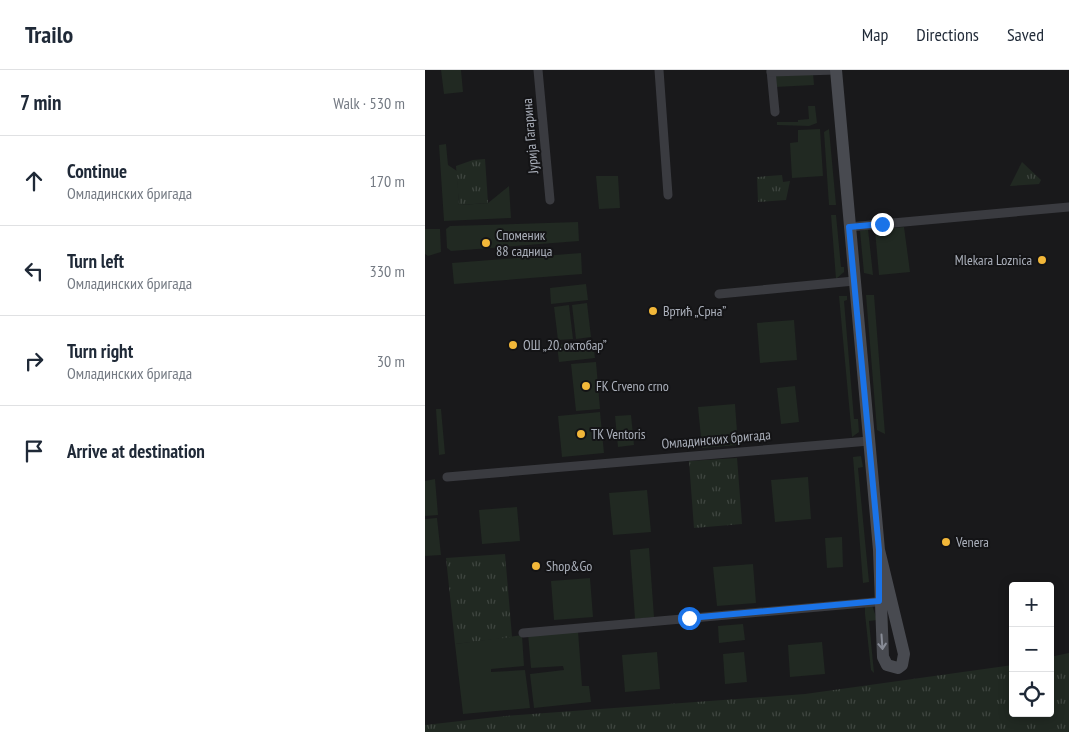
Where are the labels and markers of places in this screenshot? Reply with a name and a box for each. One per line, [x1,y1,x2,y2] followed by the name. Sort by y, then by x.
[496,226,552,260] place label: Споменик 88 садница
[480,237,492,249] marker: Споменик 88 садница
[955,251,1032,269] place label: Mlekara Loznica
[1036,254,1048,266] marker: Mlekara Loznica
[663,302,726,320] place label: Вртић „Срна”
[647,305,659,317] marker: Вртић „Срна”
[523,336,607,354] place label: ОШ „20. октобар”
[507,339,519,351] marker: ОШ „20. октобар”
[596,377,669,395] place label: FK Crveno crno
[580,380,592,392] marker: FK Crveno crno
[591,425,646,443] place label: TK Ventoris
[575,428,587,440] marker: TK Ventoris
[955,533,989,551] place label: Venera
[940,536,952,548] marker: Venera
[546,557,592,575] place label: Shop&Go
[530,560,542,572] marker: Shop&Go

